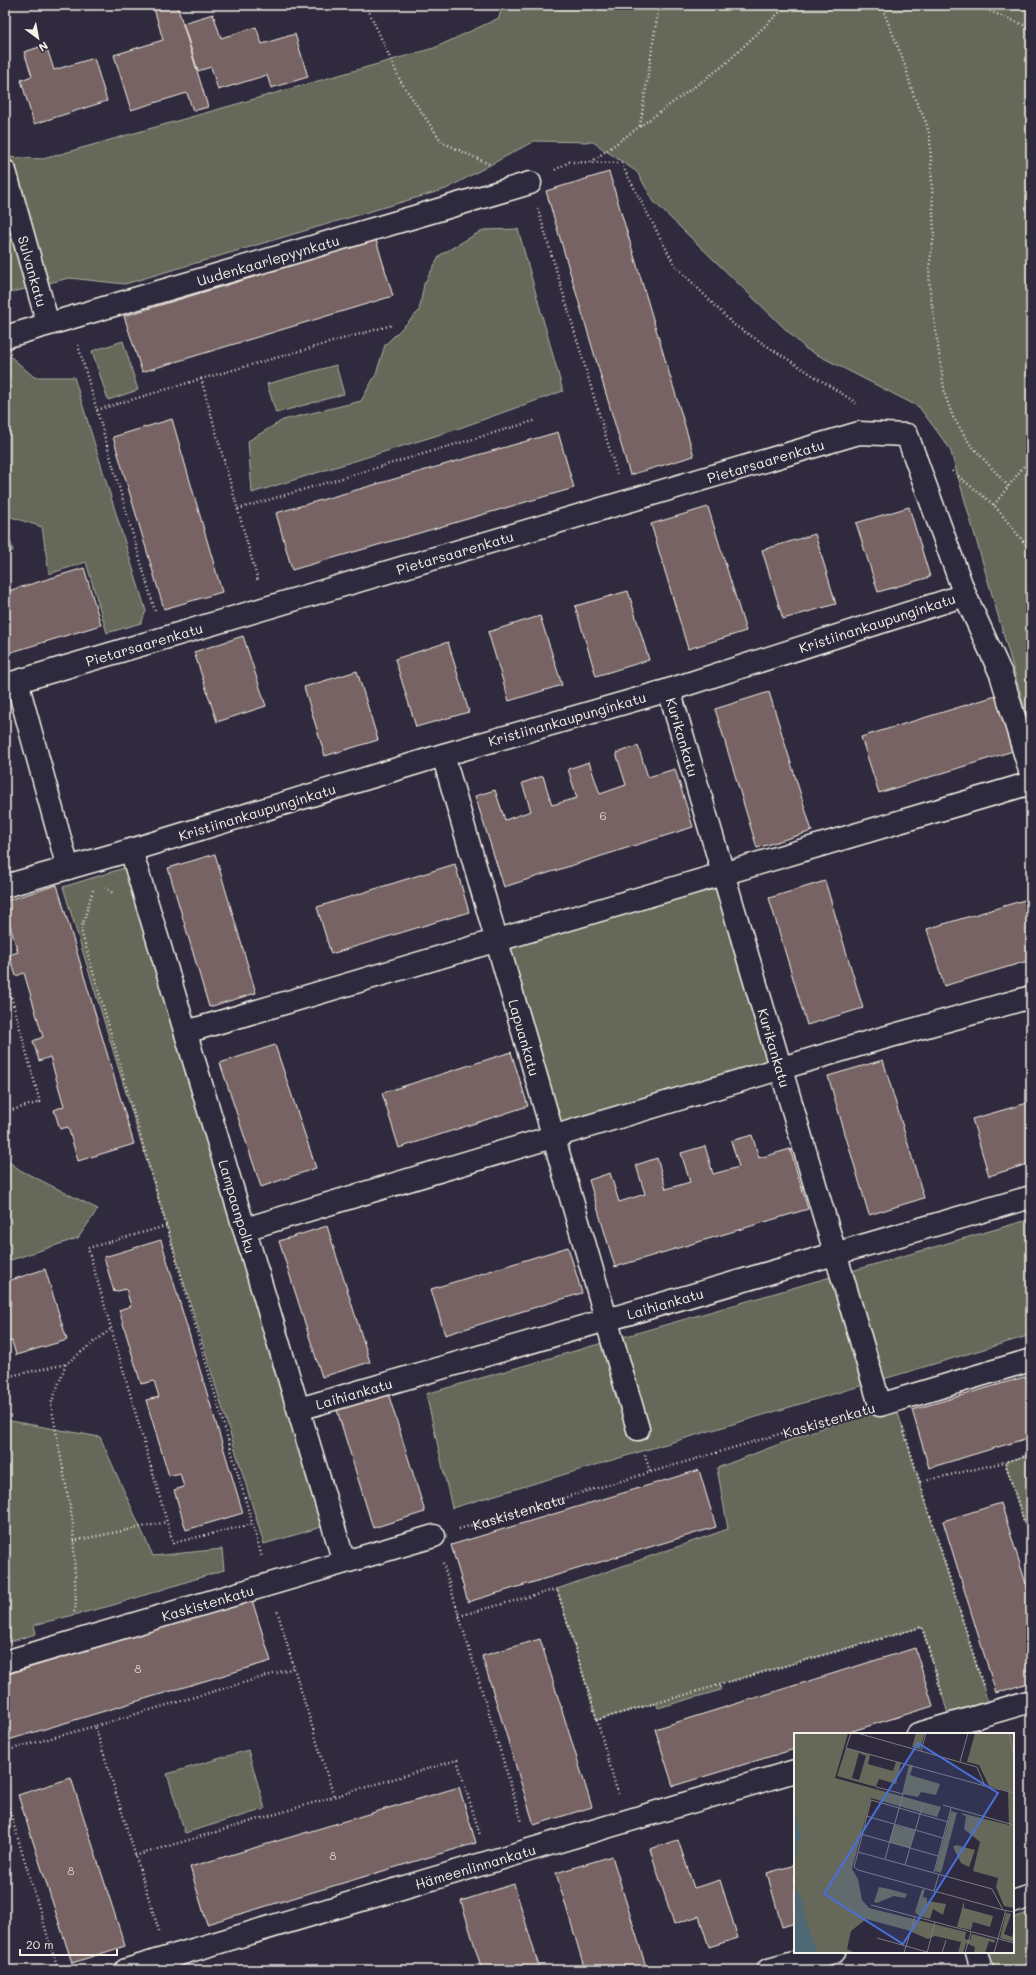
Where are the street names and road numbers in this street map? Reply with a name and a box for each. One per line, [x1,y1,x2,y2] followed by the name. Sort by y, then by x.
[194,230,341,290] street label: Uudenkaarlepyynkatu
[14,233,52,309] street label: Sulvankatu
[705,434,826,487] street label: Pietarsaarenkatu
[394,526,516,579] street label: Pietarsaarenkatu
[796,589,958,657] street label: Kristiinankaupunginkatu
[83,618,205,670] street label: Pietarsaarenkatu
[486,687,648,751] street label: Kristiinankaupunginkatu
[662,695,704,779] street label: Kurikankatu
[176,779,338,845] street label: Kristiinankaupunginkatu
[505,997,545,1078] street label: Lapuankatu
[754,1006,795,1089] street label: Kurikankatu
[215,1157,261,1255] street label: Lampaanpolku
[624,1283,706,1323] street label: Laihiankatu
[313,1373,394,1413] street label: Laihiankatu
[781,1398,877,1442] street label: Kaskistenkatu
[470,1489,567,1534] street label: Kaskistenkatu
[159,1580,256,1625] street label: Kaskistenkatu
[413,1839,538,1893] street label: Hämeenlinnankatu

